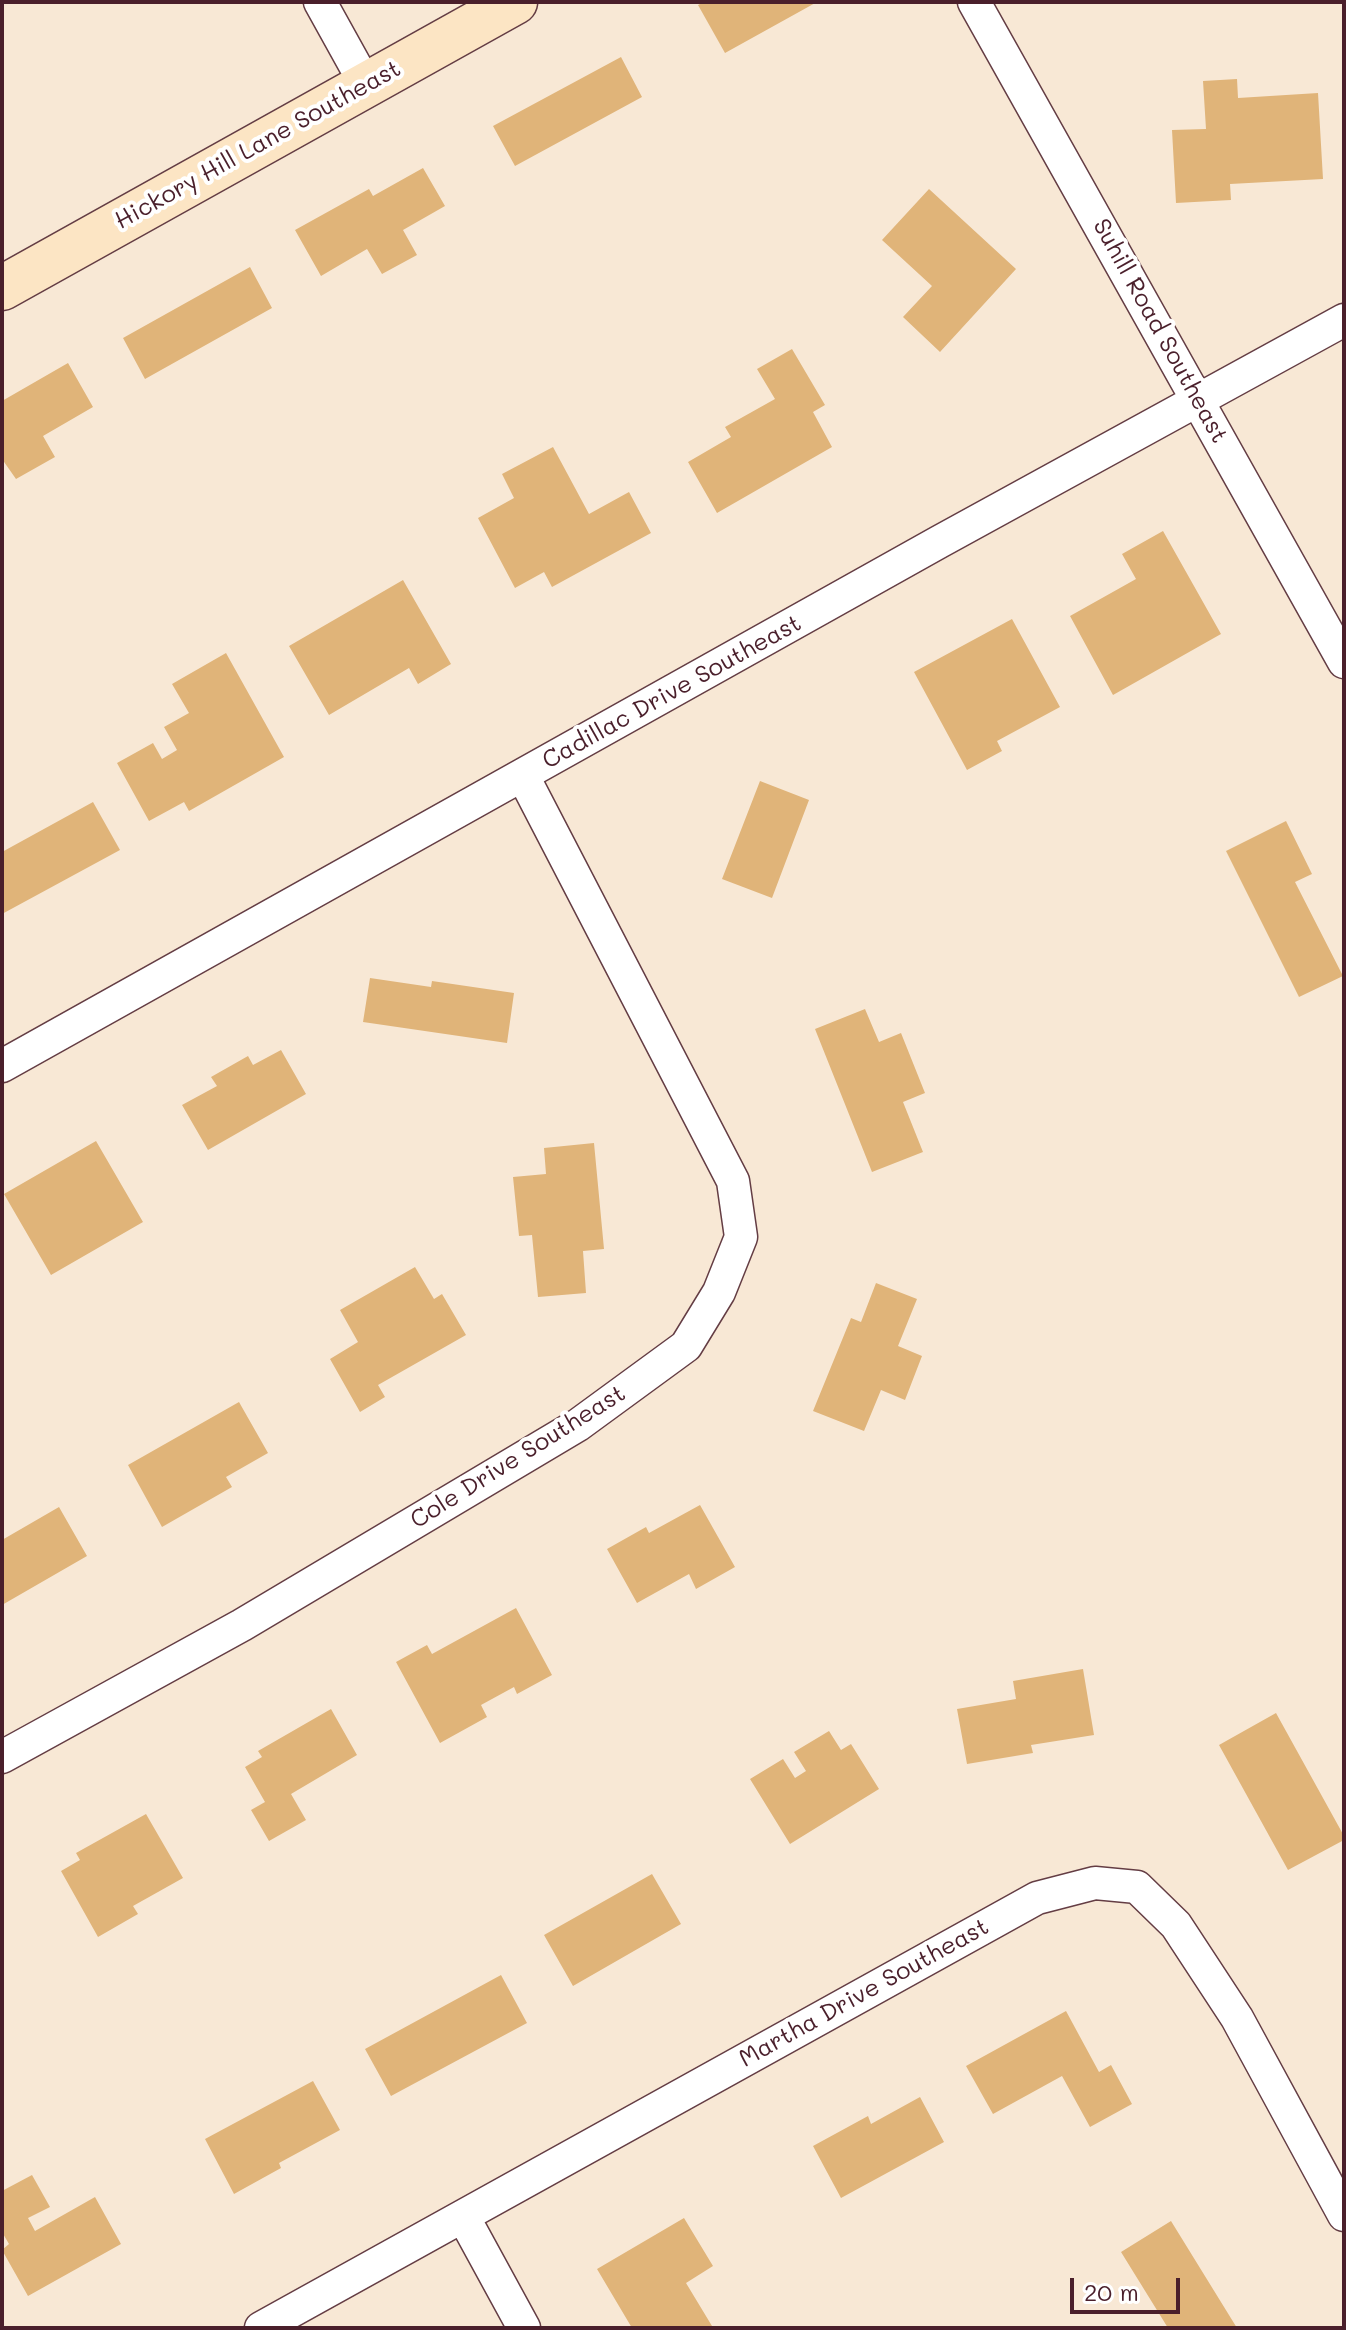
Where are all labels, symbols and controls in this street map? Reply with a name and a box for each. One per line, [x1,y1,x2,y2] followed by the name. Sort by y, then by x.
[110,54,406,236] street label: Hickory Hill Lane Southeast
[1086,214,1234,448] street label: Suhill Road Southeast
[538,609,806,775] street label: Cadillac Drive Southeast
[405,1379,631,1535] street label: Cole Drive Southeast
[734,1912,994,2074] street label: Martha Drive Southeast
[1074,2262,1184,2312] scale bar
[1084,2276,1139,2307] text: 20 m

